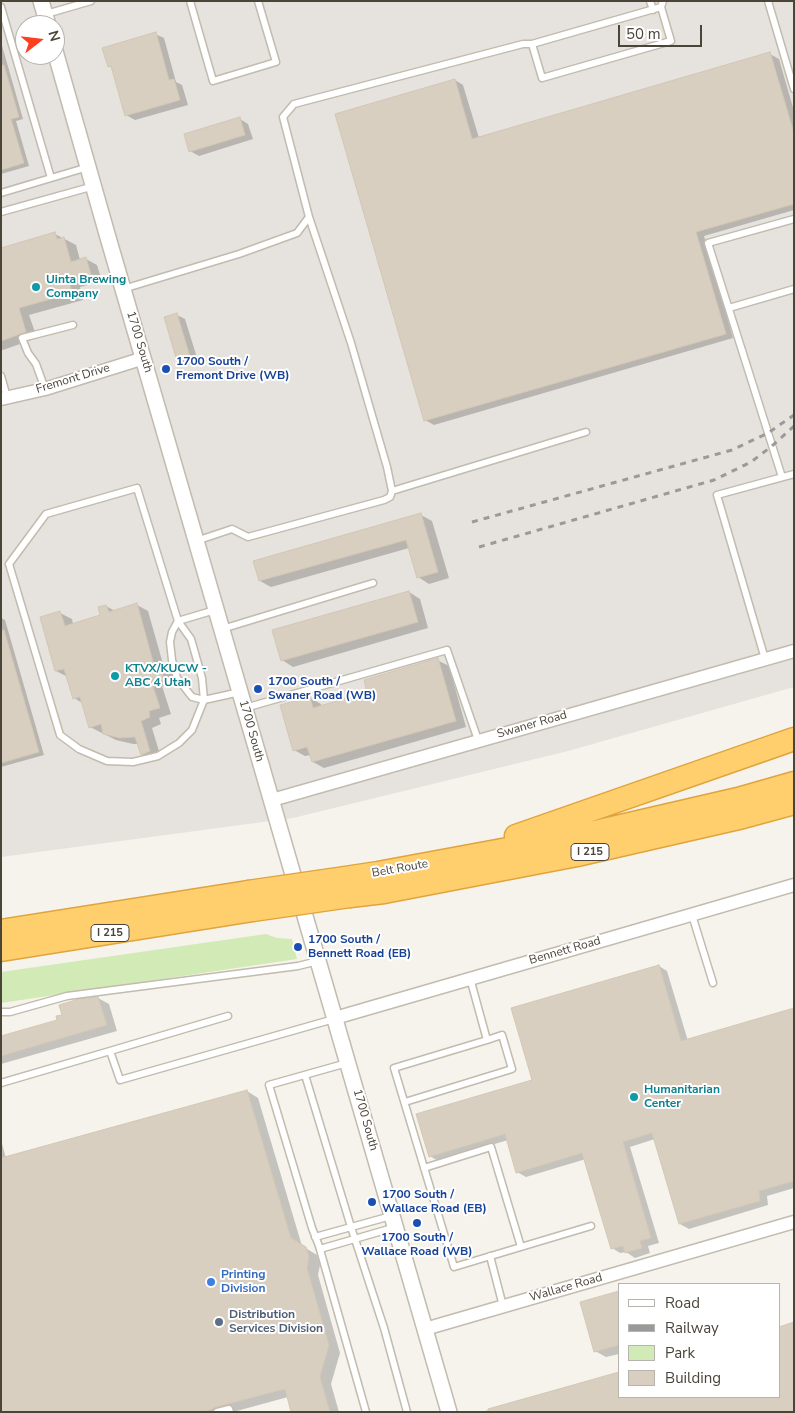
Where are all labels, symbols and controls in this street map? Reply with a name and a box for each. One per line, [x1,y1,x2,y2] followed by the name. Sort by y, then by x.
[15,15,65,65] north arrow
[620,15,704,47] scale bar
[626,24,661,44] text: 50 m
[43,28,65,44] text: N
[46,273,126,301] place label: Uinta Brewing Company
[30,281,42,293] marker: Uinta Brewing Company
[123,309,155,375] street label: 1700 South
[176,355,289,383] place label: 1700 South / Fremont Drive (WB)
[34,361,112,397] street label: Fremont Drive
[160,363,172,375] marker: 1700 South / Fremont Drive (WB)
[125,662,207,690] place label: KTVX/KUCW - ABC 4 Utah
[109,670,121,682] marker: KTVX/KUCW - ABC 4 Utah
[268,675,376,703] place label: 1700 South / Swaner Road (WB)
[252,683,264,695] marker: 1700 South / Swaner Road (WB)
[235,698,267,764] street label: 1700 South
[495,708,569,742] street label: Swaner Road
[571,844,609,860] road number: I 215
[371,857,429,881] street label: Belt Route
[91,924,129,941] road number: I 215
[308,933,411,961] place label: 1700 South / Bennett Road (EB)
[528,934,602,968] street label: Bennett Road
[292,941,304,953] marker: 1700 South / Bennett Road (EB)
[644,1083,720,1111] place label: Humanitarian Center
[349,1087,381,1153] street label: 1700 South
[628,1091,640,1103] marker: Humanitarian Center
[382,1188,487,1216] place label: 1700 South / Wallace Road (EB)
[366,1196,378,1208] marker: 1700 South / Wallace Road (EB)
[411,1217,423,1229] marker: 1700 South / Wallace Road (WB)
[361,1231,473,1259] place label: 1700 South / Wallace Road (WB)
[221,1268,265,1296] place label: Printing Division
[528,1271,604,1305] street label: Wallace Road
[205,1276,217,1288] marker: Printing Division
[618,1283,780,1398] legend
[665,1293,700,1313] text: Road
[229,1308,323,1336] place label: Distribution Services Division
[213,1316,225,1328] marker: Distribution Services Division
[665,1318,719,1338] text: Railway
[665,1343,695,1363] text: Park
[665,1368,721,1388] text: Building

